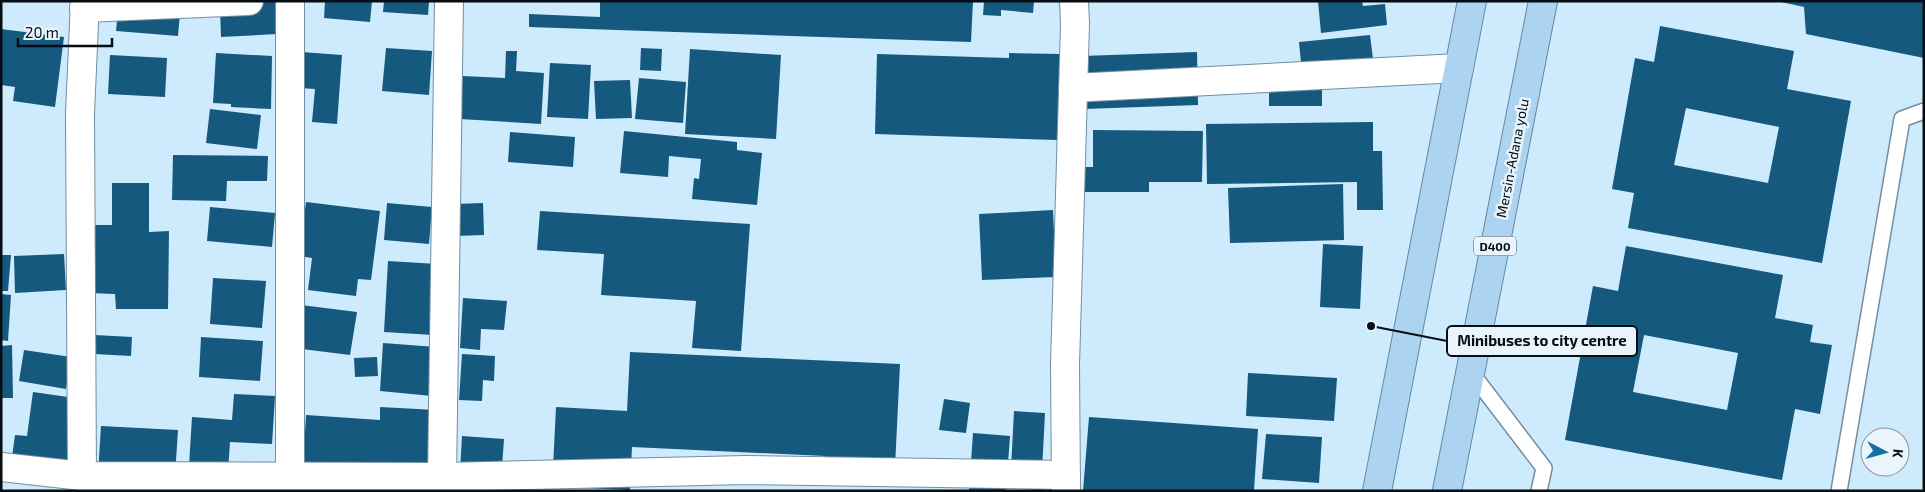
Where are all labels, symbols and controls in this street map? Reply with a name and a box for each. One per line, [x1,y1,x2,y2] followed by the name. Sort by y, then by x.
[18,15,111,47] scale bar
[25,23,59,41] text: 20 m
[1492,97,1532,219] street label: Mersin-Adana yolu
[1474,237,1516,256] road number: D400
[1447,326,1637,356] callout: Minibuses to city centre
[1457,331,1627,350] text: Minibuses to city centre
[1860,427,1910,477] north arrow
[1889,448,1907,459] text: K

